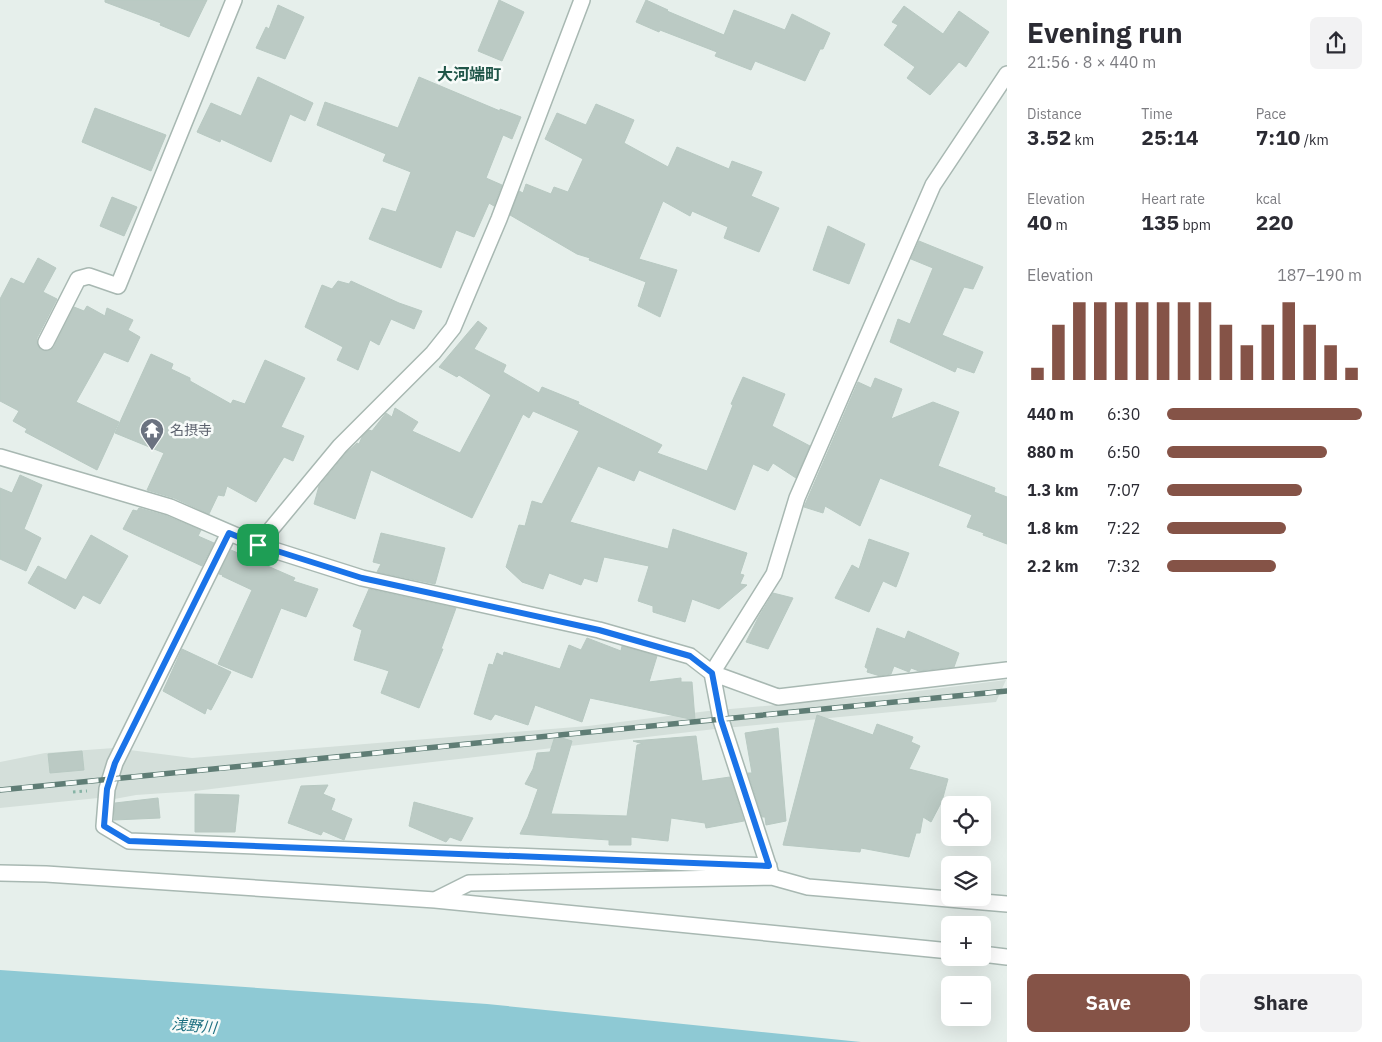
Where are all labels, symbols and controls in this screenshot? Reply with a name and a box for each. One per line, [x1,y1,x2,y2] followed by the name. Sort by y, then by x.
[1027,14,1183,51] text: Evening run
[1310,17,1362,69] button: share
[1027,52,1156,72] text: 21:56 · 8 × 440 m
[437,64,501,84] district label: 大河端町
[1027,105,1082,123] text: Distance
[1141,105,1173,123] text: Time
[1256,105,1286,123] text: Pace
[1027,123,1071,151] text: 3.52
[1141,123,1199,151] text: 25:14
[1256,123,1300,151] text: 7:10
[1071,131,1094,149] text: km
[1300,131,1329,149] text: /km
[1027,190,1085,208] text: Elevation
[1141,190,1205,208] text: Heart rate
[1256,190,1281,208] text: kcal
[1027,208,1052,236] text: 40
[1141,208,1179,236] text: 135
[1256,208,1293,236] text: 220
[1052,216,1068,234] text: m
[1179,216,1211,234] text: bpm
[1027,265,1093,285] text: Elevation
[1277,265,1362,285] text: 187–190 m
[1027,404,1074,424] text: 440 m
[1107,404,1140,424] text: 6:30
[139,417,165,451] temple icon: 名摂寺
[170,421,212,439] place label: 名摂寺
[1027,442,1074,462] text: 880 m
[1107,442,1140,462] text: 6:50
[1027,480,1078,500] text: 1.3 km
[1107,480,1140,500] text: 7:07
[1027,518,1078,538] text: 1.8 km
[1107,518,1140,538] text: 7:22
[237,524,279,566] pin
[244,531,272,559] icon: arrive
[1027,556,1078,576] text: 2.2 km
[1107,556,1140,576] text: 7:32
[941,796,991,1026] map controls
[941,796,991,846] button: locate
[941,856,991,906] button: layers
[941,916,991,966] button: +
[1027,974,1190,1032] button: Save
[1200,974,1362,1032] button: Share
[941,976,991,1026] button: −
[171,1014,219,1037] water label: 浅野川

